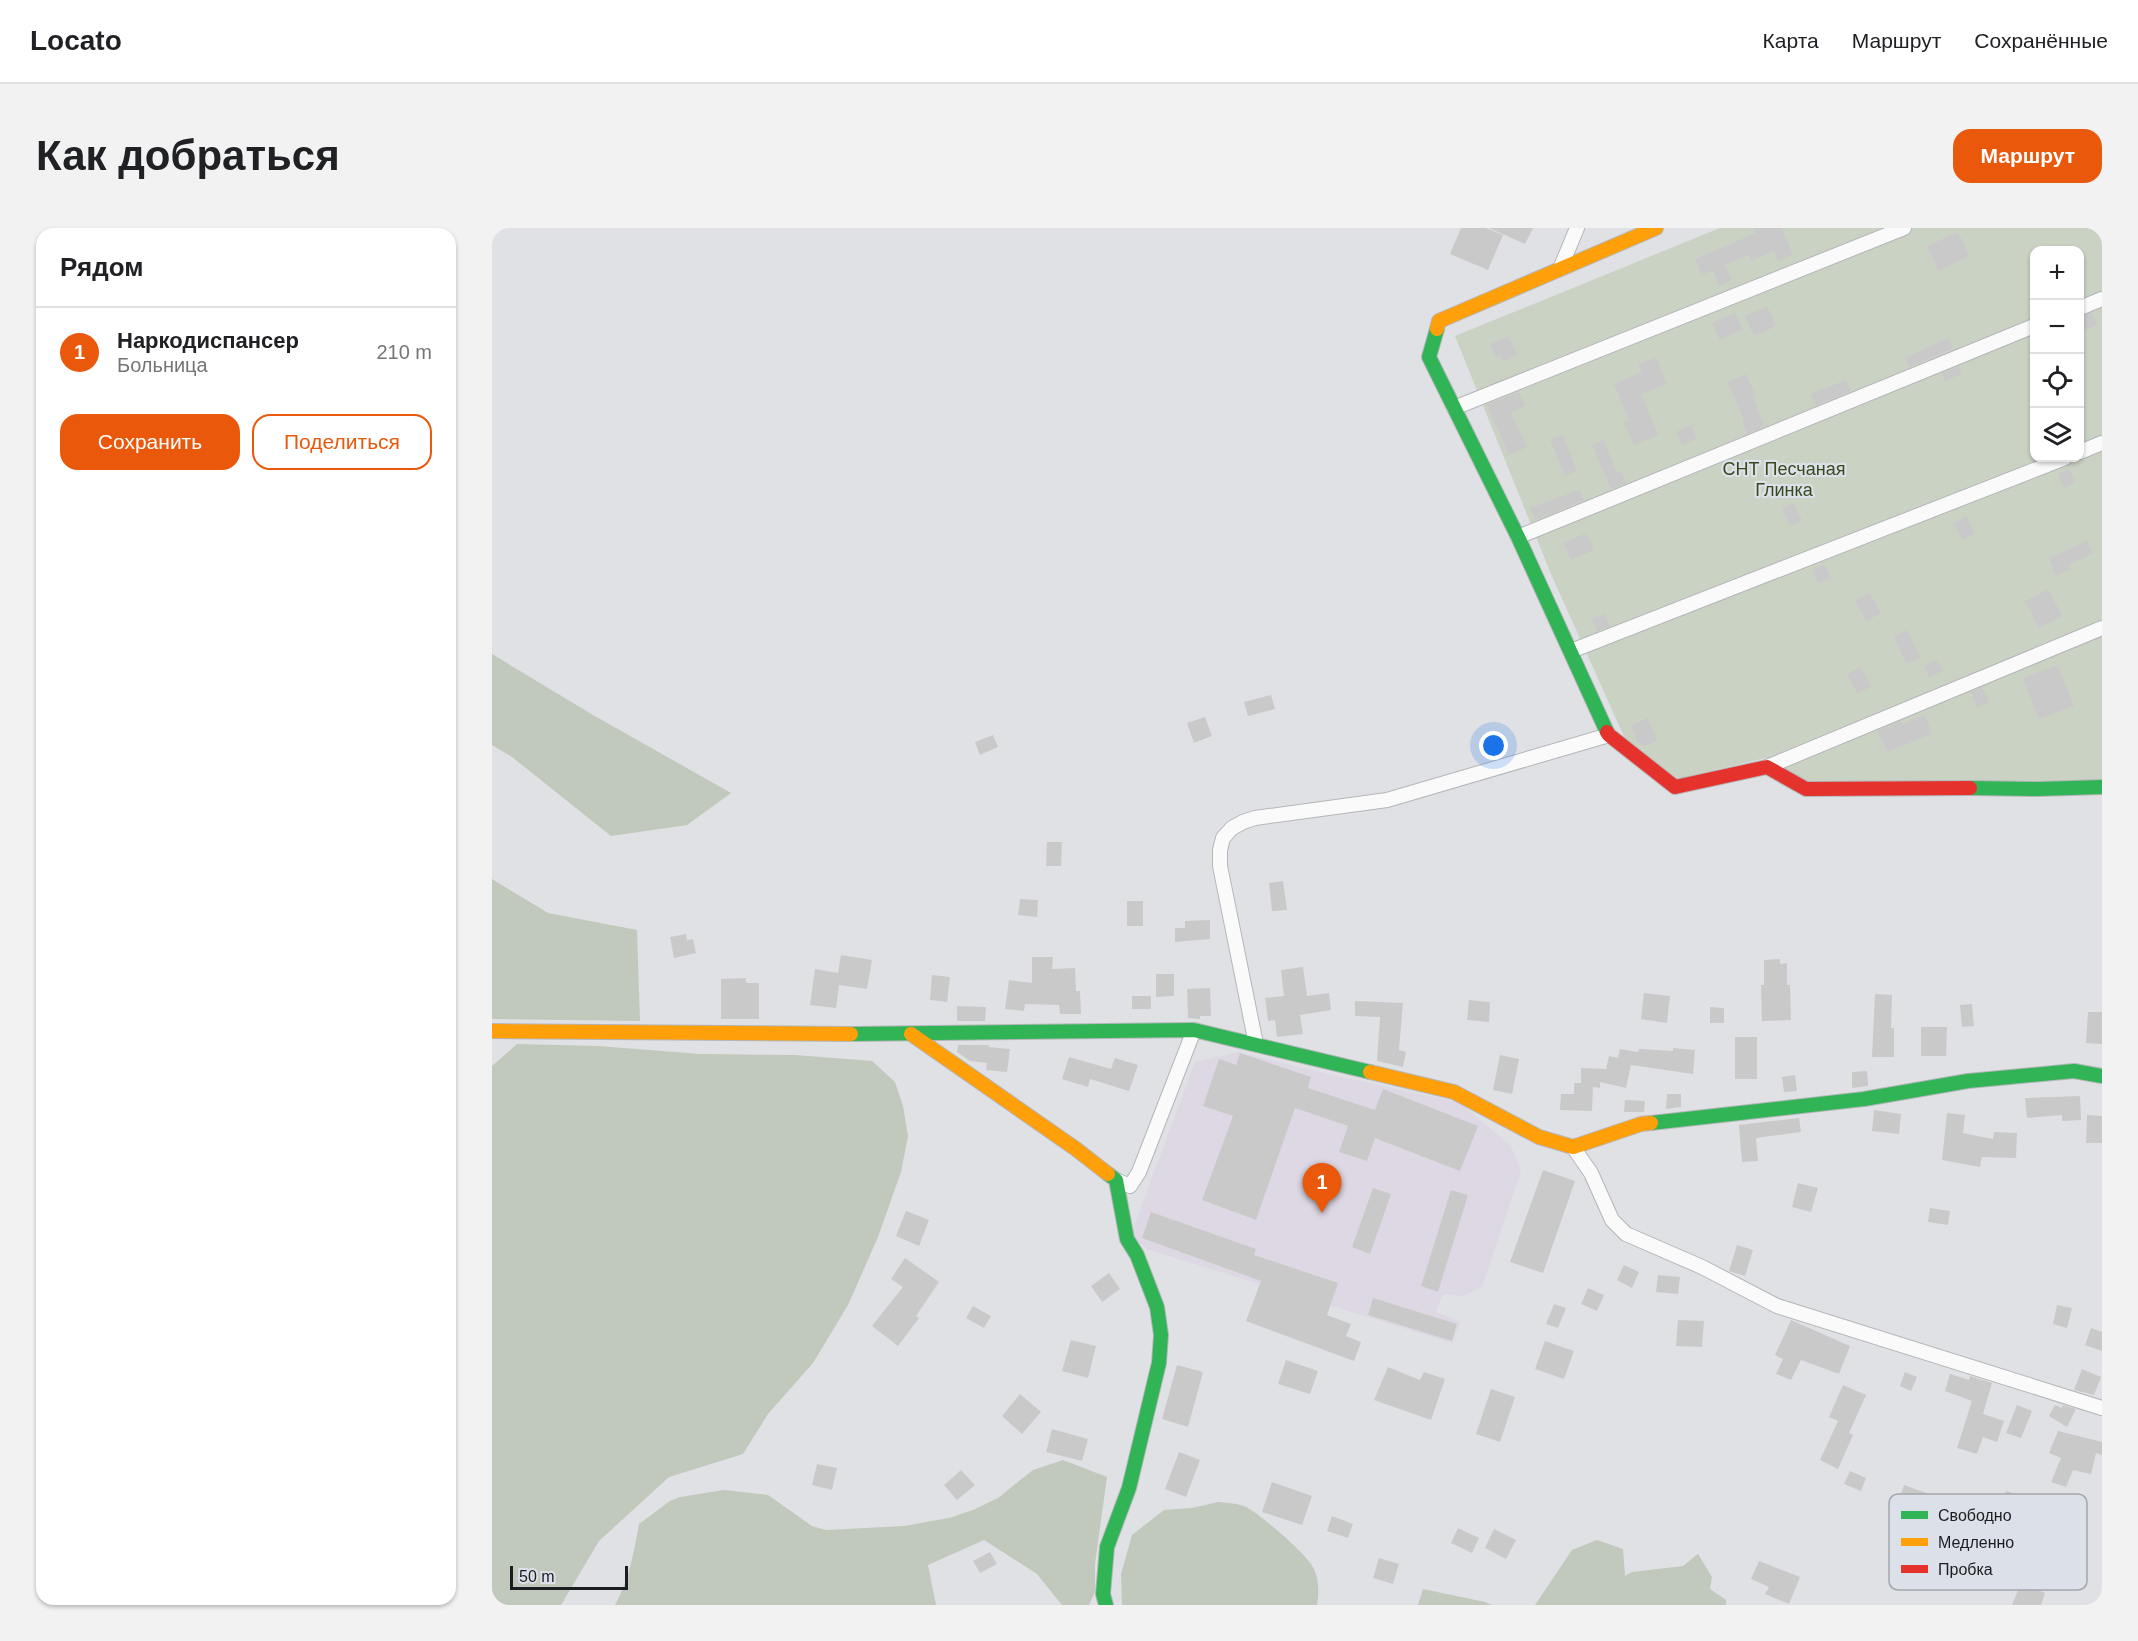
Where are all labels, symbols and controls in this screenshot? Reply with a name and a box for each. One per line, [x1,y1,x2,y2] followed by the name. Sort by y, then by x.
[30,25,122,56] text: Locato
[1763,29,1819,52] text: Карта
[1852,29,1941,52] text: Маршрут
[1974,29,2108,52] text: Сохранённые
[1953,129,2102,183] button: Маршрут
[36,132,340,179] text: Как добраться
[2030,246,2084,462] map controls
[2030,246,2084,300] button: +
[60,252,143,282] text: Рядом
[2030,300,2084,354] button: −
[117,328,299,353] text: Наркодиспансер
[74,341,85,363] text: 1
[376,341,432,363] text: 210 m
[117,354,208,376] text: Больница
[2030,354,2084,408] button: locate
[2030,408,2084,462] button: layers
[60,414,240,470] button: Сохранить
[252,414,432,470] button: Поделиться
[1723,459,1845,500] park label: СНТ Песчаная Глинка
[1479,731,1508,760] your location
[1302,1164,1342,1213] pin: 1
[1889,1494,2087,1590] legend
[1938,1507,2012,1524] text: Свободно
[1938,1534,2014,1551] text: Медленно
[1938,1561,1993,1578] text: Пробка
[510,1563,628,1590] scale bar
[519,1568,555,1585] text: 50 m

